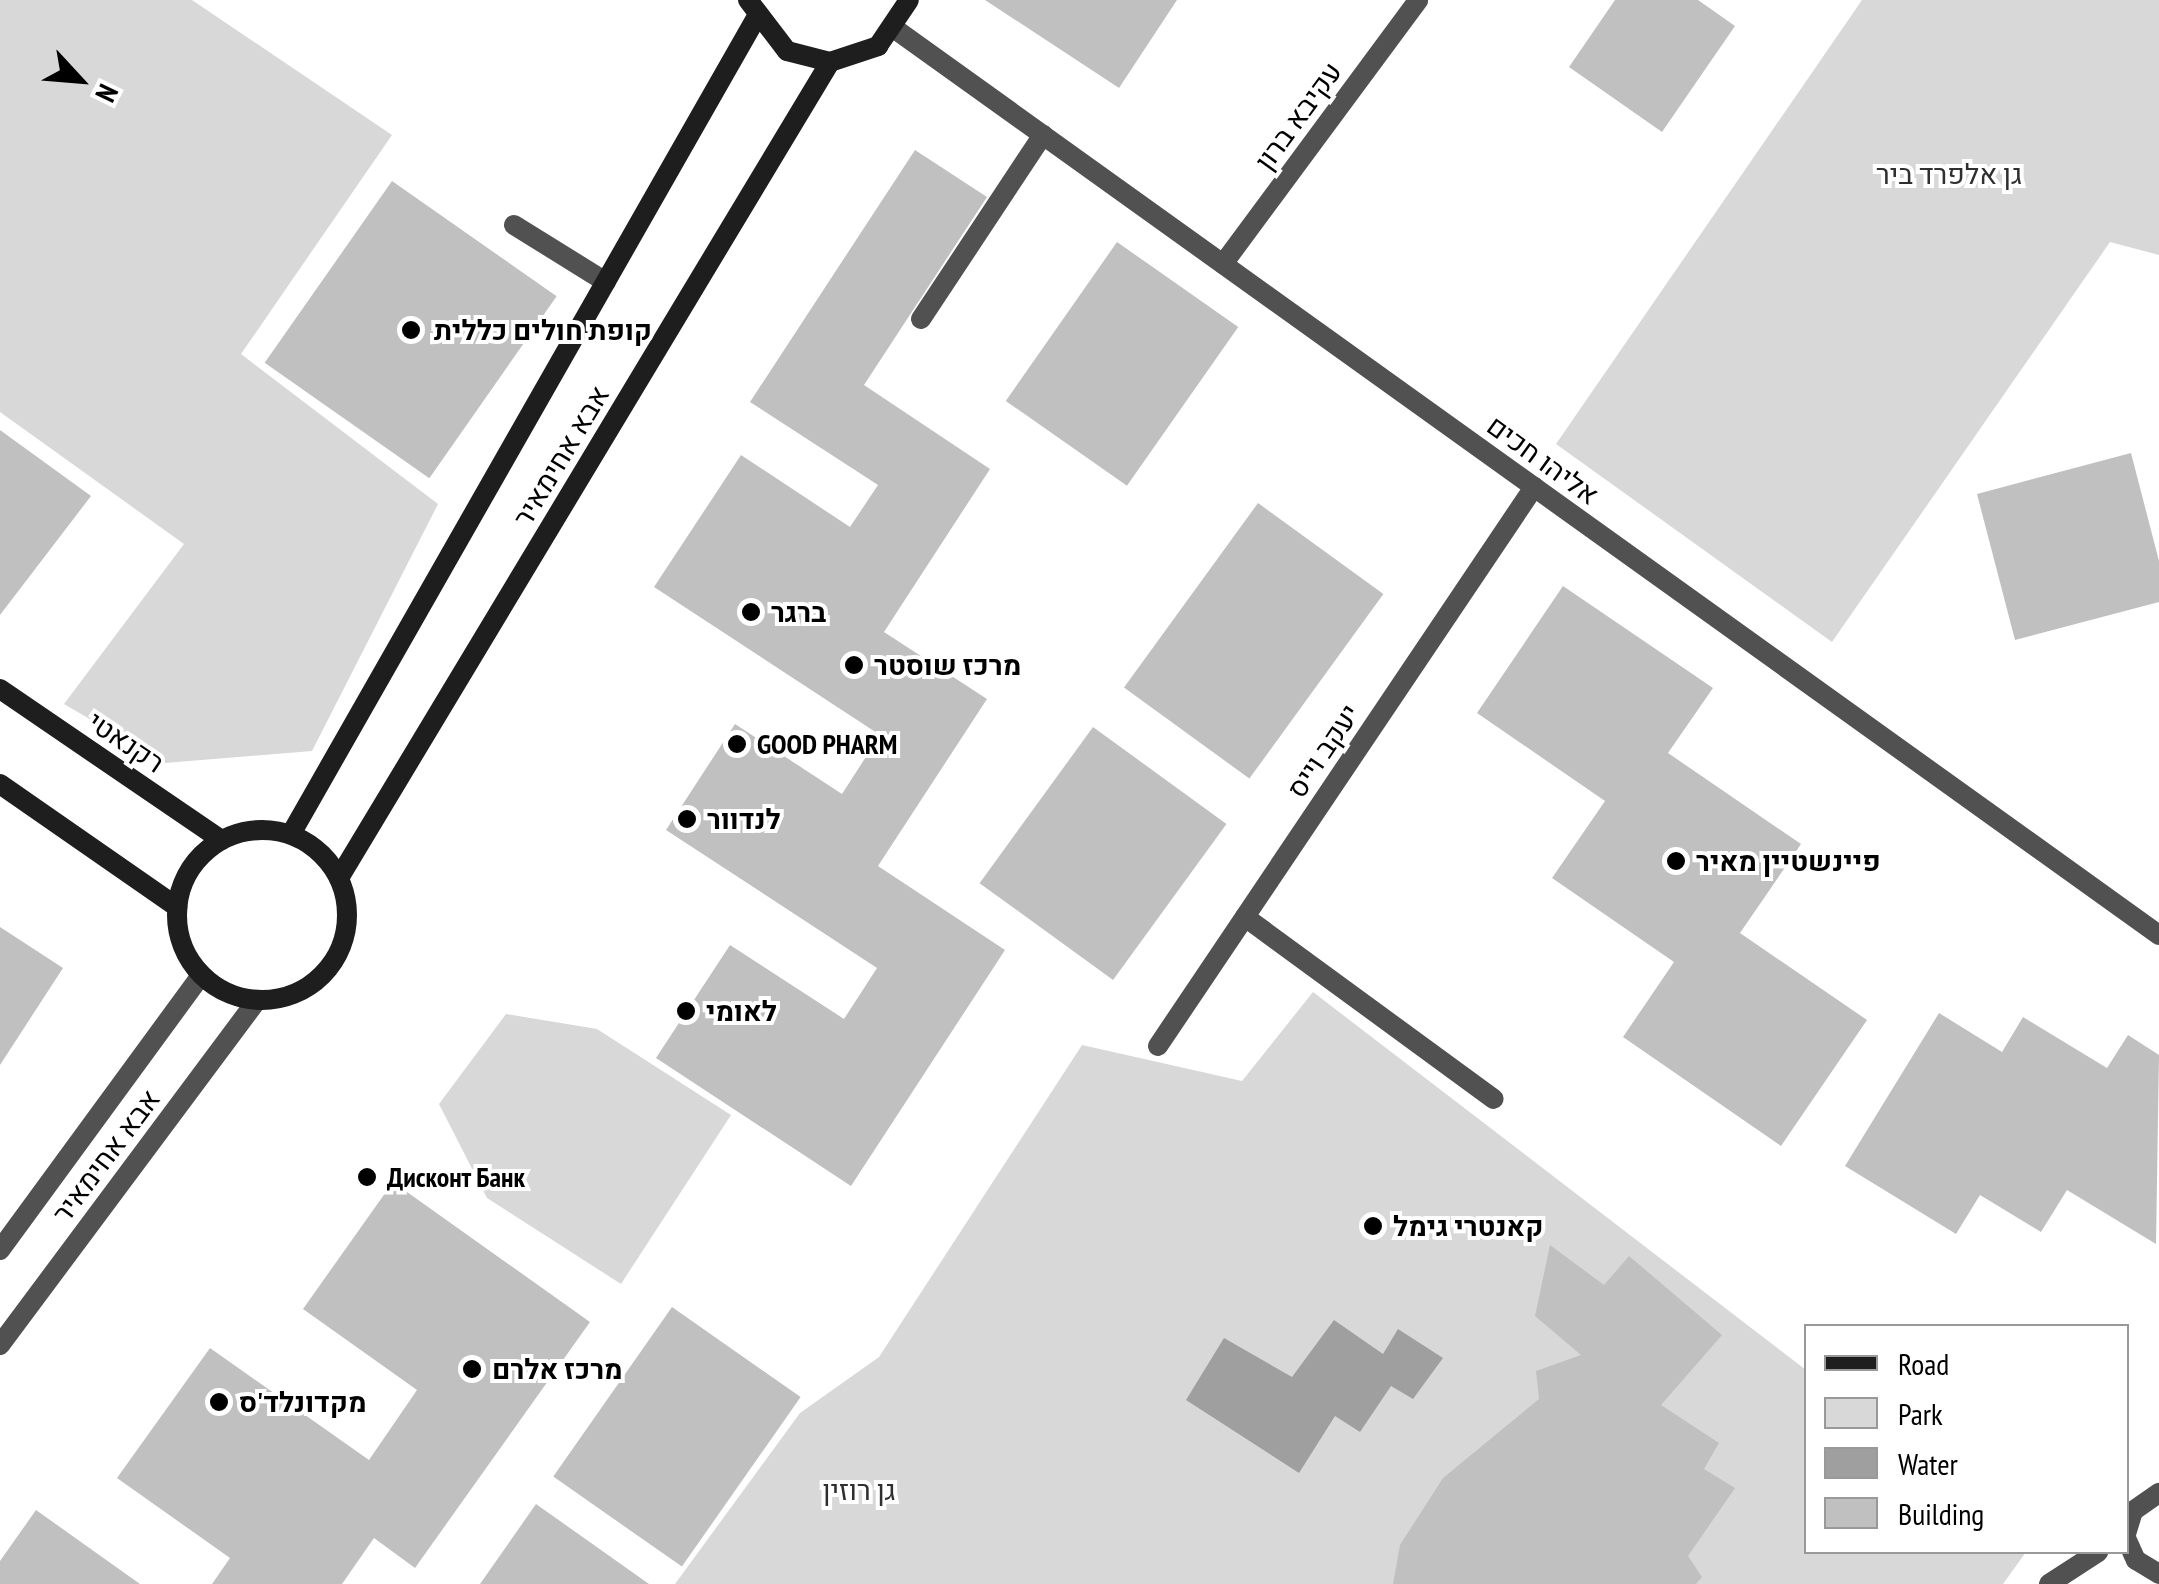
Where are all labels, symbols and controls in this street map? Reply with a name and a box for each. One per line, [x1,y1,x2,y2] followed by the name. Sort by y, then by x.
[30,30,130,130] north arrow
[1248,55,1348,177] street label: עקיבא ברון
[87,78,127,108] text: N
[1876,157,2022,191] park label: גן אלפרד ביר
[434,313,652,347] place label: קופת חולים כללית
[398,317,424,343] marker: קופת חולים כללית
[506,380,616,532] street label: אבא אחימאיר
[1481,408,1605,512] street label: אליהו חכים
[771,595,826,629] place label: ברגר
[740,601,762,623] marker: ברגר
[874,648,1021,682] place label: מרכז שוסטר
[843,654,865,676] marker: מרכז שוסטר
[1280,698,1366,804] street label: יעקב וייס
[81,704,171,780] street label: רקנאטי
[757,727,898,761] place label: GOOD PHARM
[726,733,748,755] marker: GOOD PHARM
[707,802,781,836] place label: לנדוור
[676,808,698,830] marker: לנדוור
[1696,844,1881,878] place label: פיינשטיין מאיר
[1665,850,1687,872] marker: פיינשטיין מאיר
[706,994,777,1028] place label: לאומי
[675,1000,697,1022] marker: לאומי
[45,1083,167,1229] street label: אבא אחימאיר
[387,1160,526,1194] place label: Дисконт Банк
[356,1166,378,1188] marker: Дисконт Банк
[1393,1209,1543,1243] place label: קאנטרי גימל
[1362,1215,1384,1237] marker: קאנטרי גימל
[1804,1324,2129,1554] legend
[1898,1344,1949,1383] text: Road
[492,1352,623,1386] place label: מרכז אלרם
[461,1358,483,1380] marker: מרכז אלרם
[239,1385,367,1419] place label: מקדונלד'ס
[208,1391,230,1413] marker: מקדונלד'ס
[1898,1394,1943,1433] text: Park
[1898,1444,1958,1483] text: Water
[822,1473,896,1507] park label: גן רוזין
[1898,1494,1984,1533] text: Building

